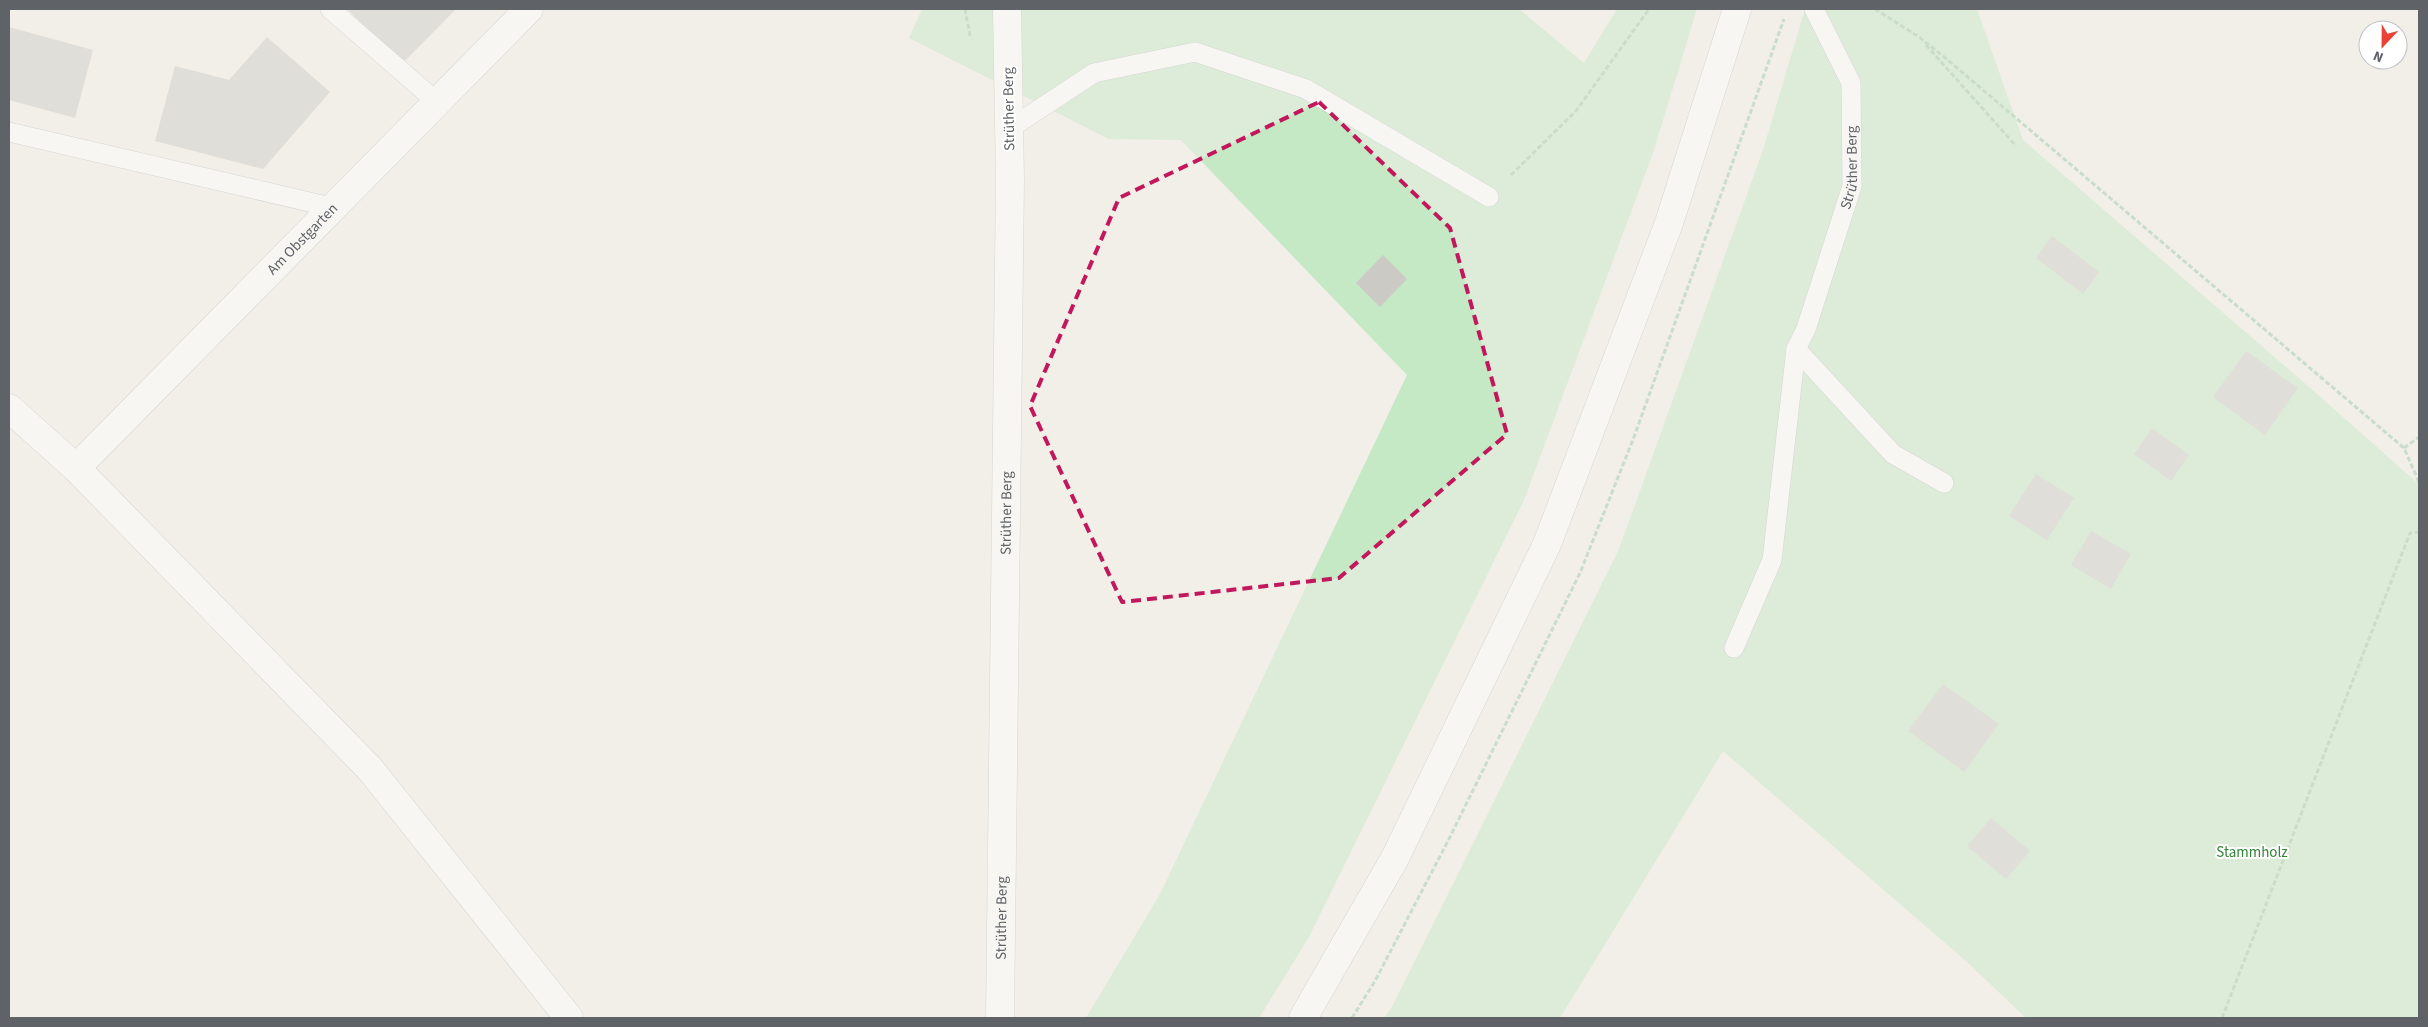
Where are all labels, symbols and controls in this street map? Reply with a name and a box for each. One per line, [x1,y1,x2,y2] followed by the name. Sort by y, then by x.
[2358,20,2408,70] north arrow
[2370,45,2387,67] text: N
[998,66,1020,151] street label: Strüther Berg
[1835,125,1863,212] street label: Strüther Berg
[262,198,342,279] street label: Am Obstgarten
[995,470,1017,555] street label: Strüther Berg
[2216,842,2288,863] park label: Stammholz
[990,875,1012,960] street label: Strüther Berg

